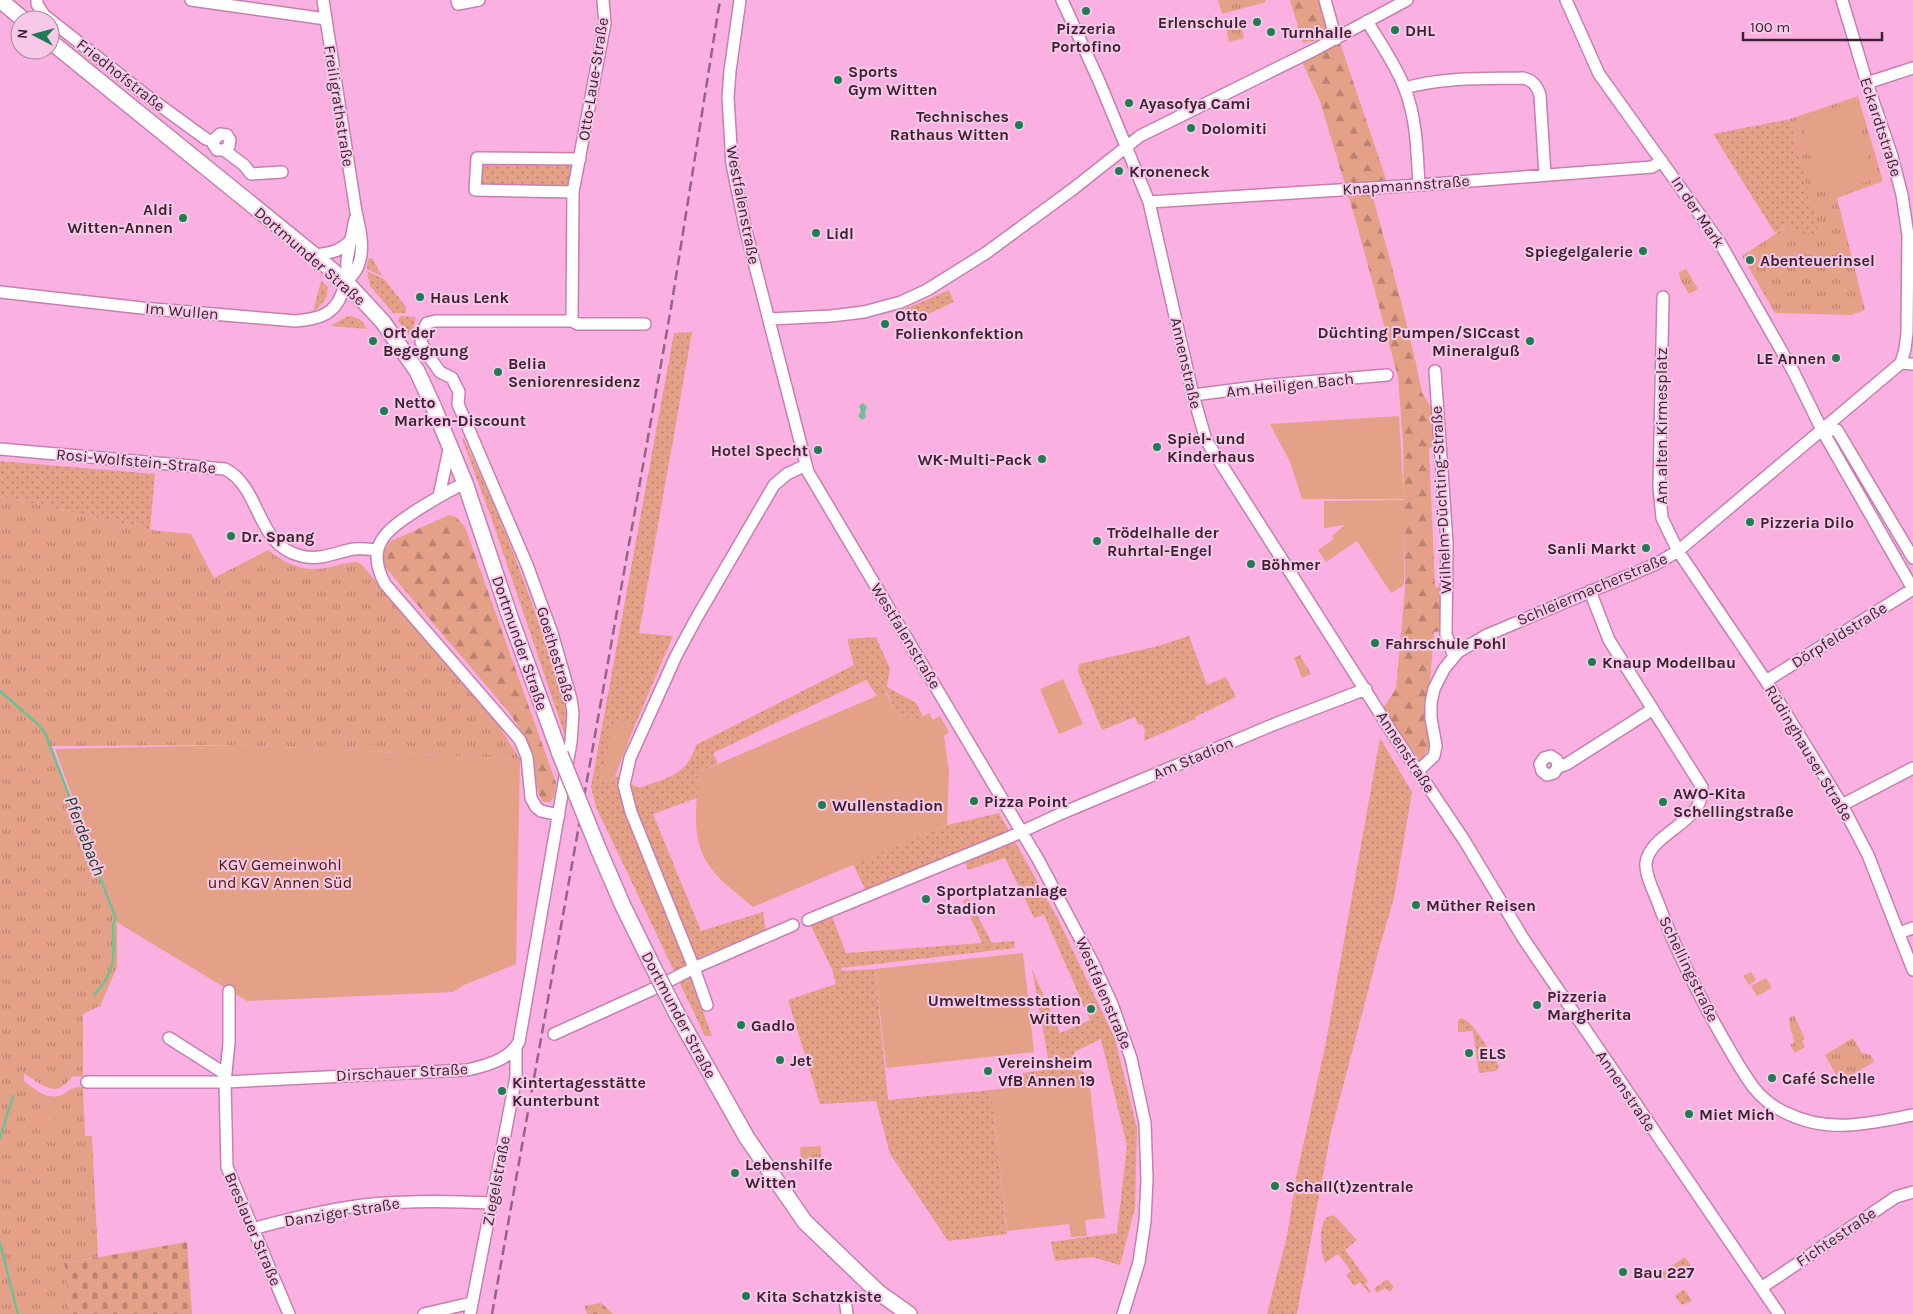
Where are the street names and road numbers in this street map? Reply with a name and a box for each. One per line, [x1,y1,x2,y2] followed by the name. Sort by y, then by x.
[574,16,612,142] street label: Otto-Laue-Straße
[73,35,169,115] street label: Friedhofstraße
[320,44,358,168] street label: Freiligrathstraße
[1856,75,1906,179] street label: Eckardtstraße
[722,144,764,266] street label: Westfalenstraße
[1342,171,1470,199] street label: Knapmannstraße
[1667,173,1729,251] street label: In der Mark
[251,203,369,309] street label: Dortmunder Straße
[144,298,220,324] street label: Im Wullen
[1166,315,1206,411] street label: Annenstraße
[1652,347,1671,505] street label: Am alten Kirmesplatz
[1225,369,1355,401] street label: Am Heiligen Bach
[1427,406,1455,594] street label: Wilhelm-Düchting-Straße
[55,445,217,477] street label: Rosi-Wolfstein-Straße
[1514,549,1670,629] street label: Schleiermacherstraße
[488,573,552,713] street label: Dortmunder Straße
[867,580,945,692] street label: Westfalenstraße
[1788,598,1890,672] street label: Dörpfeldstraße
[533,604,579,704] street label: Goethestraße
[1761,682,1857,824] street label: Rüdinghauser Straße
[1373,708,1439,796] street label: Annenstraße
[1150,733,1236,783] street label: Am Stadion
[1655,913,1723,1025] street label: Schellingstraße
[1072,934,1136,1052] street label: Westfalenstraße
[638,948,720,1082] street label: Dortmunder Straße
[1592,1047,1660,1135] street label: Annenstraße
[336,1059,468,1085] street label: Dirschauer Straße
[478,1134,514,1228] street label: Ziegelstraße
[221,1169,285,1289] street label: Breslauer Straße
[283,1194,401,1230] street label: Danziger Straße
[1792,1203,1880,1271] street label: Fichtestraße

